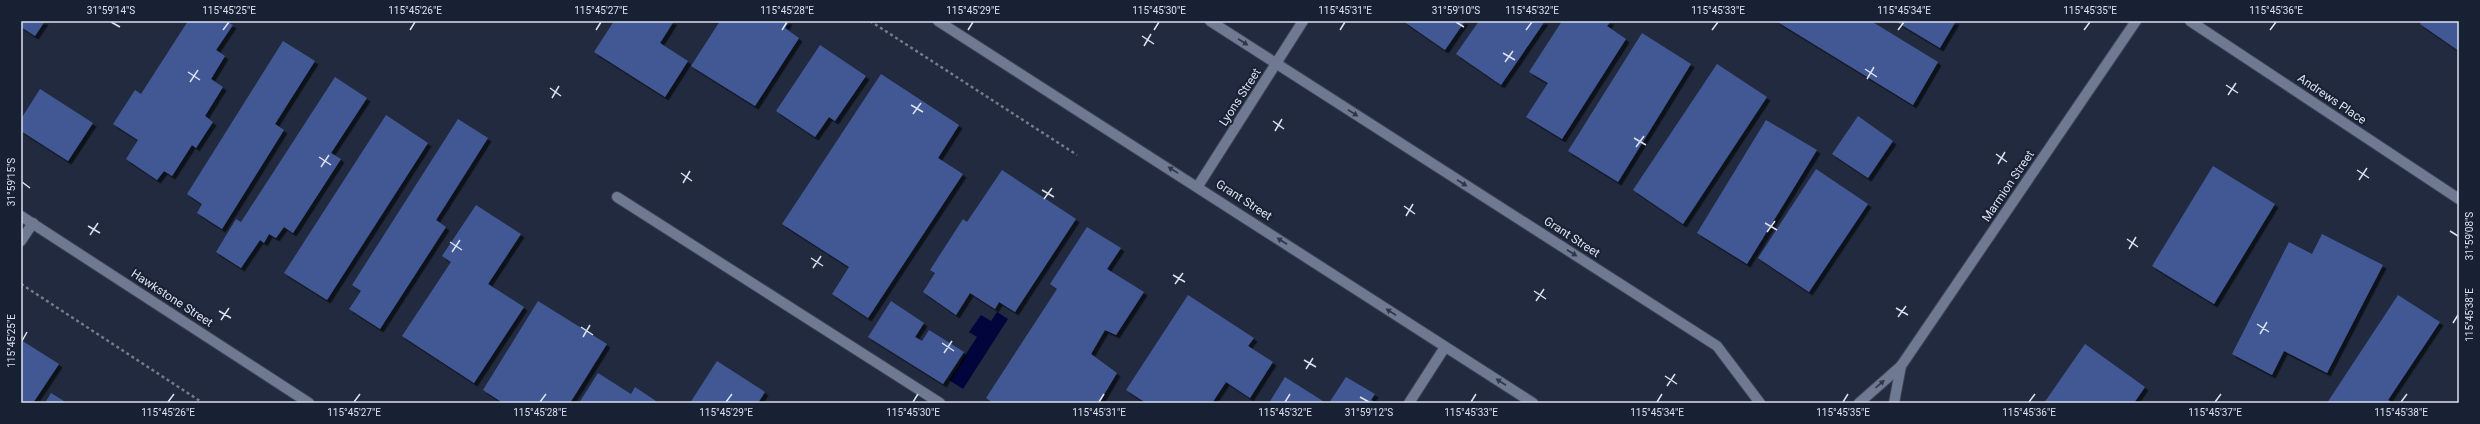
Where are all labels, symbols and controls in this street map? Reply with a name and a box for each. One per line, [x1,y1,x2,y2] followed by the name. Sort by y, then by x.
[87,5,135,16] text: 31°59'14"S
[202,5,256,16] text: 115°45'25"E
[388,5,442,16] text: 115°45'26"E
[574,5,628,16] text: 115°45'27"E
[760,5,814,16] text: 115°45'28"E
[946,5,1000,16] text: 115°45'29"E
[1132,5,1186,16] text: 115°45'30"E
[1318,5,1372,16] text: 115°45'31"E
[1432,5,1480,16] text: 31°59'10"S
[1505,5,1559,16] text: 115°45'32"E
[1691,5,1745,16] text: 115°45'33"E
[1877,5,1931,16] text: 115°45'34"E
[2063,5,2117,16] text: 115°45'35"E
[2249,5,2303,16] text: 115°45'36"E
[1238,38,1248,46] one-way arrow
[1216,66,1264,128] street label: Lyons Street
[2295,71,2369,127] street label: Andrews Place
[1347,109,1358,116] one-way arrow
[1979,148,2037,224] street label: Marmion Street
[6,158,17,206] text: 31°59'15"S
[1168,166,1178,174] one-way arrow
[1213,177,1275,223] street label: Grant Street
[1456,179,1468,186] one-way arrow
[2464,212,2475,260] text: 31°59'08"S
[1541,214,1603,260] street label: Grant Street
[1277,237,1287,245] one-way arrow
[1566,249,1578,256] one-way arrow
[128,266,216,330] street label: Hawkstone Street
[2464,288,2475,342] text: 115°45'38"E
[1385,308,1397,315] one-way arrow
[6,314,17,368] text: 115°45'25"E
[1495,378,1506,386] one-way arrow
[1875,380,1885,389] one-way arrow
[141,407,195,418] text: 115°45'26"E
[327,407,381,418] text: 115°45'27"E
[513,407,567,418] text: 115°45'28"E
[699,407,753,418] text: 115°45'29"E
[886,407,940,418] text: 115°45'30"E
[1072,407,1126,418] text: 115°45'31"E
[1258,407,1312,418] text: 115°45'32"E
[1345,407,1393,418] text: 31°59'12"S
[1444,407,1498,418] text: 115°45'33"E
[1630,407,1684,418] text: 115°45'34"E
[1816,407,1870,418] text: 115°45'35"E
[2002,407,2056,418] text: 115°45'36"E
[2188,407,2242,418] text: 115°45'37"E
[2374,407,2428,418] text: 115°45'38"E

